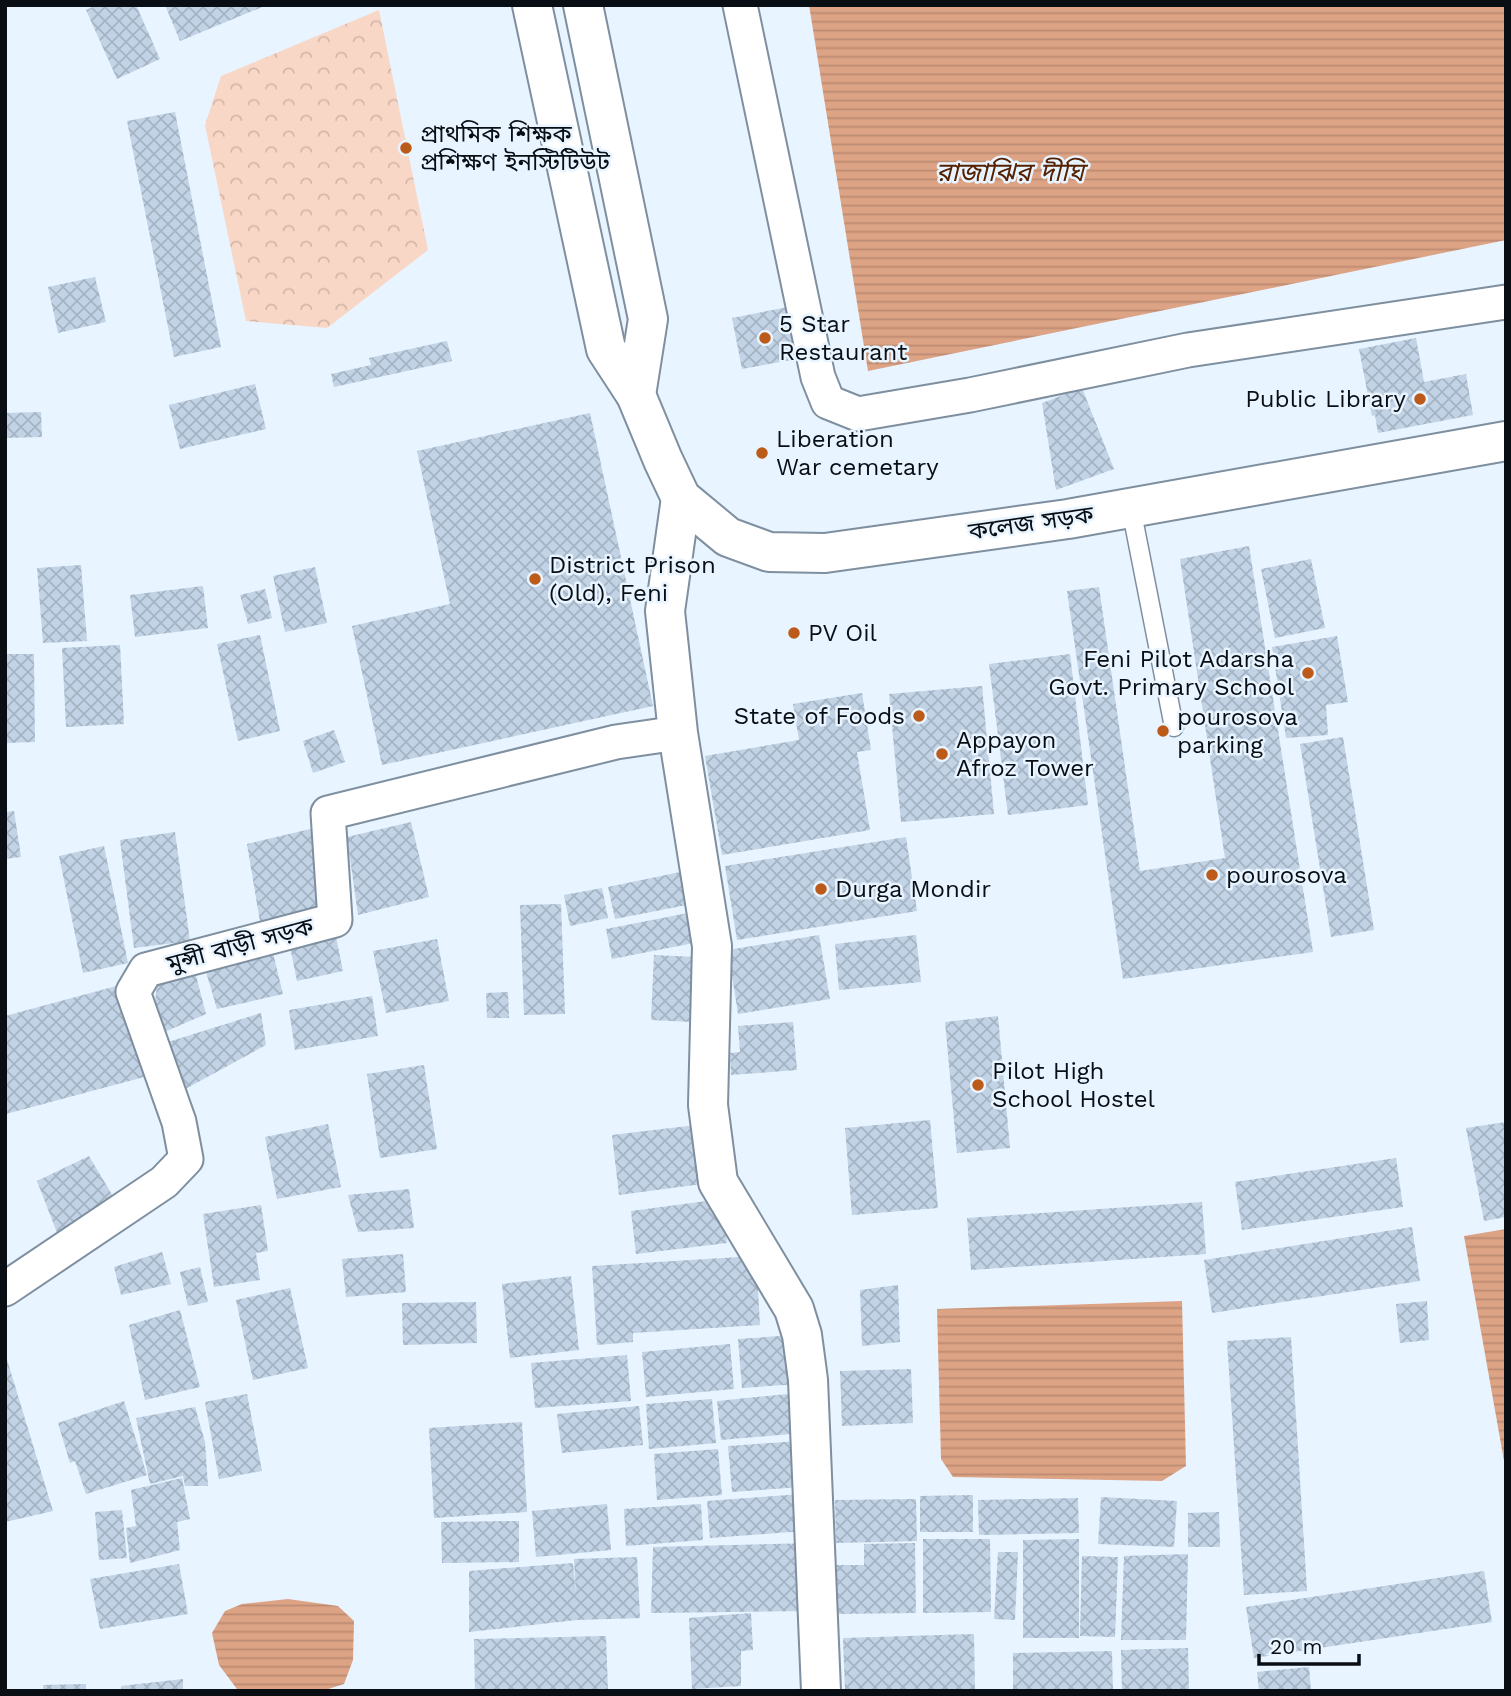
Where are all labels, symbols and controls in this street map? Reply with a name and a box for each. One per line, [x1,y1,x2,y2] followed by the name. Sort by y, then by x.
[420,120,611,176] place label: প্রাথমিক শিক্ষক প্রশিক্ষণ ইনস্টিটিউট
[398,140,414,156] marker: প্রাথমিক শিক্ষক প্রশিক্ষণ ইনস্টিটিউট
[936,157,1089,187] water label: রাজাঝির দীঘি
[779,310,907,366] place label: 5 Star Restaurant
[757,330,773,346] marker: 5 Star Restaurant
[1245,385,1407,413] place label: Public Library
[1412,391,1428,407] marker: Public Library
[776,425,939,481] place label: Liberation War cemetary
[754,445,770,461] marker: Liberation War cemetary
[966,500,1096,546] street label: কলেজ সড়ক
[549,551,716,607] place label: District Prison (Old), Feni
[527,571,543,587] marker: District Prison (Old), Feni
[808,619,878,647] place label: PV Oil
[786,625,802,641] marker: PV Oil
[1048,645,1295,701] place label: Feni Pilot Adarsha Govt. Primary School
[1300,665,1316,681] marker: Feni Pilot Adarsha Govt. Primary School
[734,702,905,730] place label: State of Foods
[1177,703,1298,759] place label: pourosova parking
[911,708,927,724] marker: State of Foods
[1155,723,1171,739] marker: pourosova parking
[956,726,1094,782] place label: Appayon Afroz Tower
[934,746,950,762] marker: Appayon Afroz Tower
[1226,861,1347,889] place label: pourosova
[1204,867,1220,883] marker: pourosova
[835,875,991,903] place label: Durga Mondir
[813,881,829,897] marker: Durga Mondir
[163,912,317,978] street label: মুন্সী বাড়ী সড়ক
[992,1057,1156,1113] place label: Pilot High School Hostel
[970,1077,986,1093] marker: Pilot High School Hostel
[1259,1622,1359,1666] scale bar
[1270,1634,1322,1659] text: 20 m

